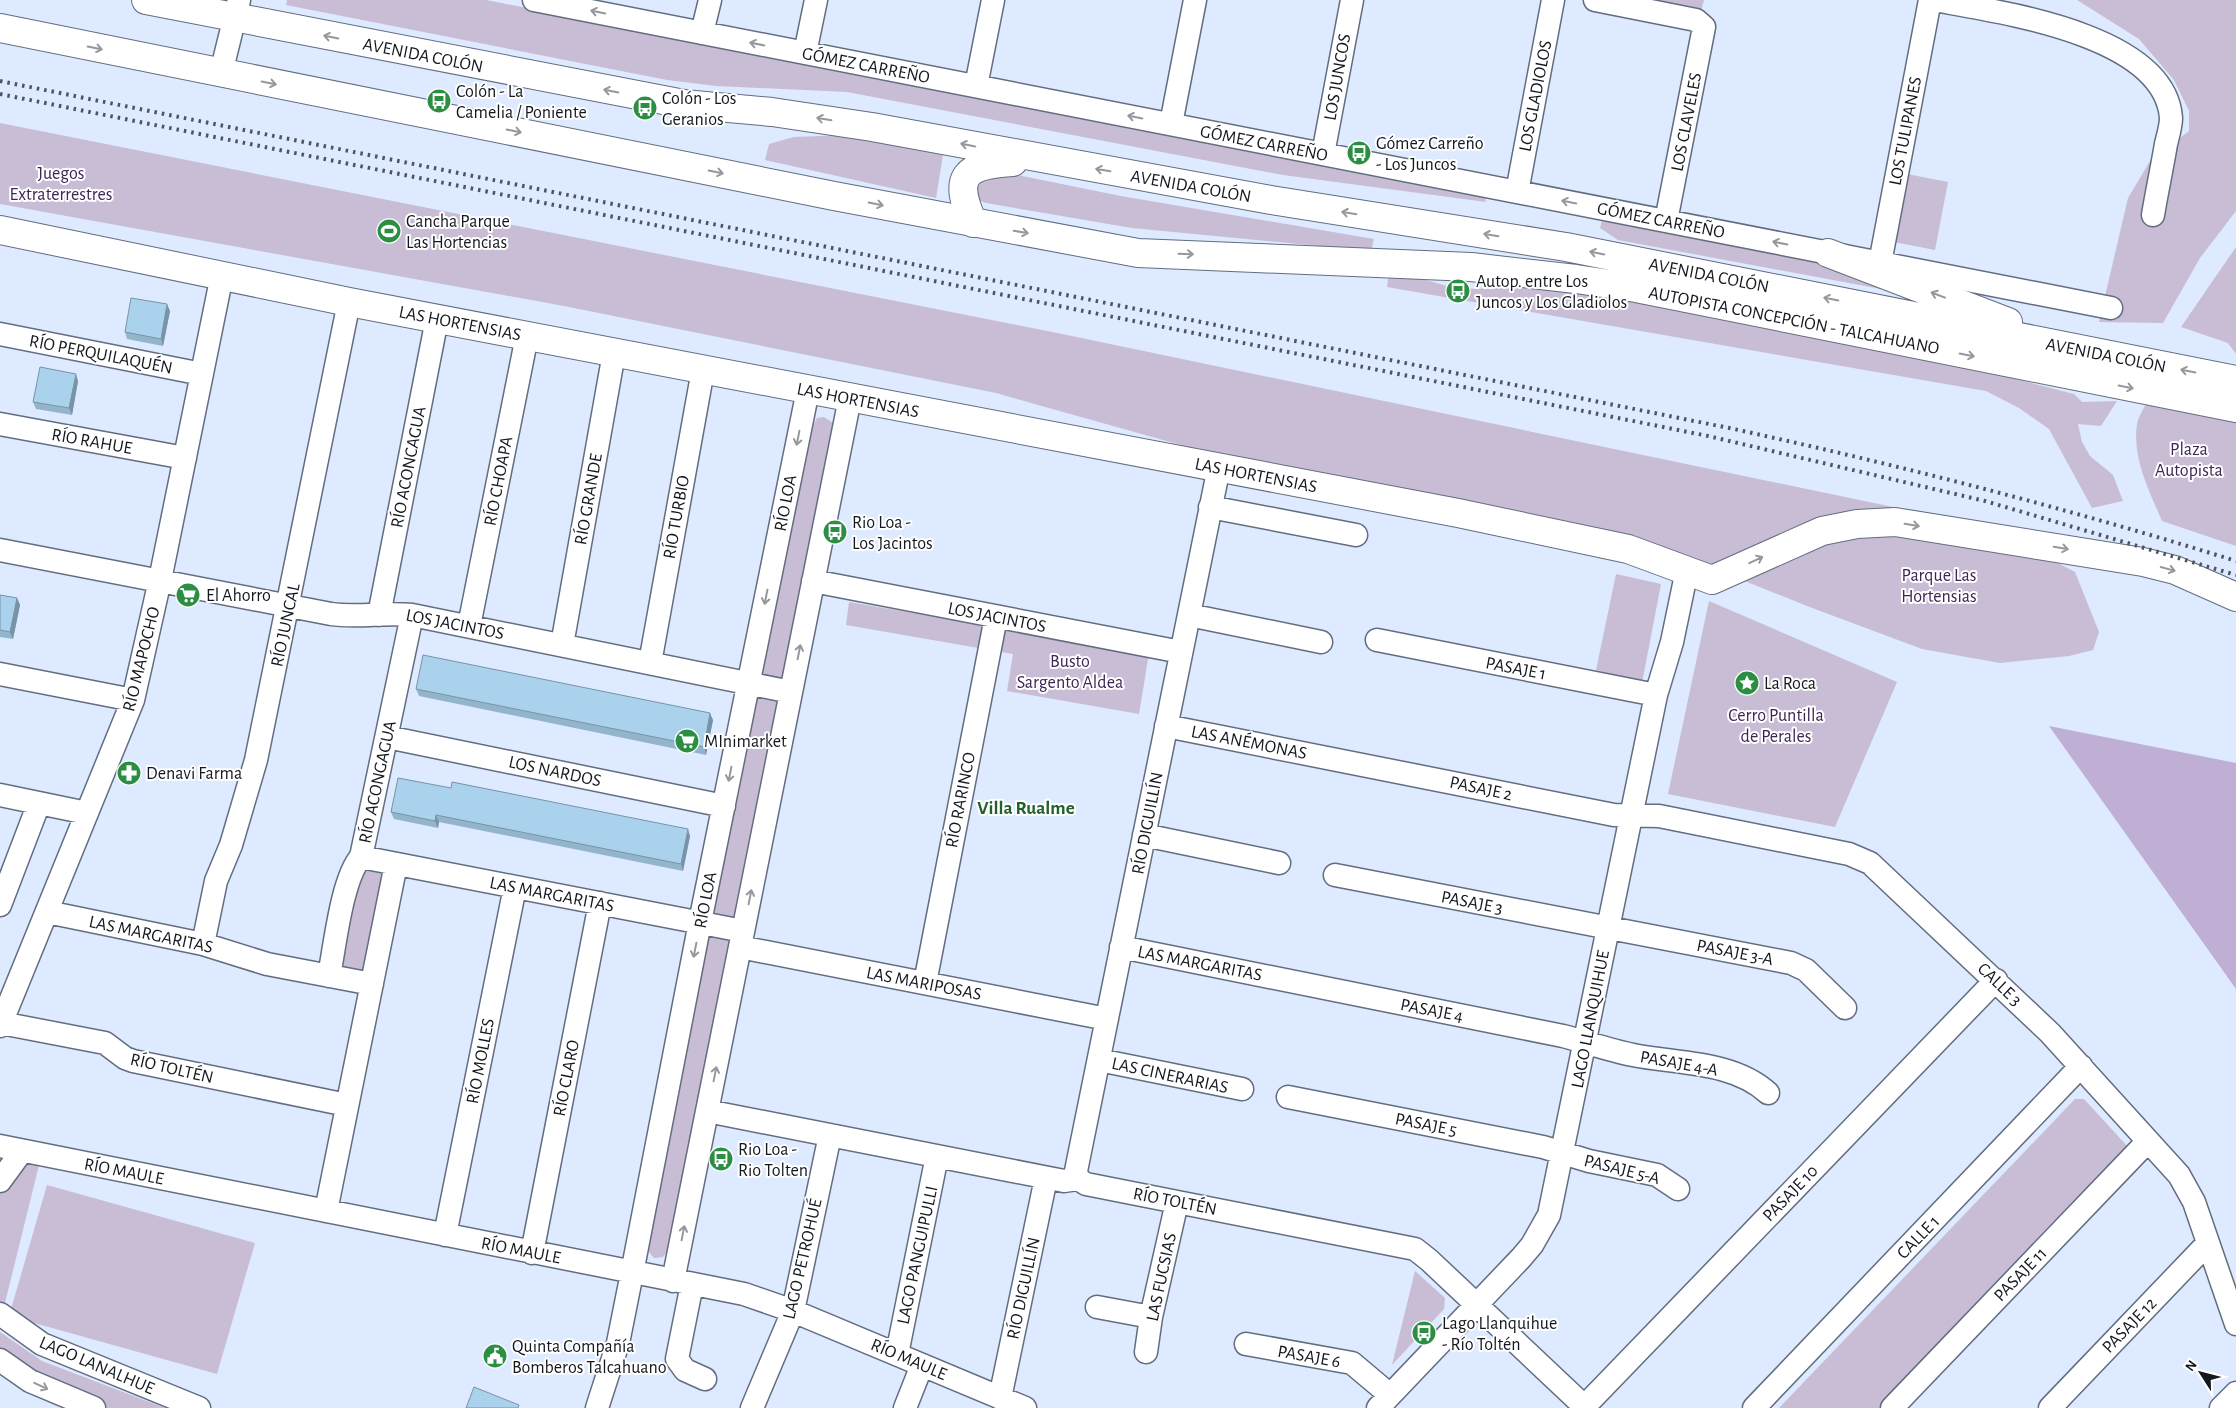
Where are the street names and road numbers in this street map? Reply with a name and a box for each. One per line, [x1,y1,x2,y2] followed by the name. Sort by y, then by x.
[1321,32,1354,122] street label: LOS JUNCOS
[361,33,485,76] street label: AVENIDA COLÓN
[1516,39,1556,153] street label: LOS GLADIOLOS
[801,42,932,87] street label: GÓMEZ CARREÑO
[1669,71,1705,173] street label: LOS CLAVELES
[1887,75,1925,187] street label: LOS TULIPANES
[1199,120,1330,165] street label: GÓMEZ CARREÑO
[1129,165,1253,206] street label: AVENIDA COLÓN
[1596,197,1727,242] street label: GÓMEZ CARREÑO
[1647,253,1771,296] street label: AVENIDA COLÓN
[1647,281,1941,358] street label: AUTOPISTA CONCEPCIÓN - TALCAHUANO
[397,303,522,345] street label: LAS HORTENSIAS
[28,329,175,378] street label: RÍO PERQUILAQUÉN
[2044,333,2168,376] street label: AVENIDA COLÓN
[795,380,920,422] street label: LAS HORTENSIAS
[385,404,430,530] street label: RÍO ACONCAGUA
[50,423,134,458] street label: RÍO RAHUE
[479,434,517,527] street label: RÍO CHOAPA
[569,451,606,546] street label: RÍO GRANDE
[1193,455,1318,497] street label: LAS HORTENSIAS
[769,472,800,533] street label: RÍO LOA
[658,473,693,560] street label: RÍO TURBIO
[265,581,304,669] street label: RÍO JUNCAL
[946,600,1047,636] street label: LOS JACINTOS
[117,604,164,713] street label: RÍO MAPOCHO
[404,607,505,643] street label: LOS JACINTOS
[1484,654,1548,684] street label: PASAJE 1
[353,718,400,845] street label: RÍO ACONGAGUA
[1189,720,1309,763] street label: LAS ANÉMONAS
[940,750,979,849] street label: RÍO RARINCO
[507,753,603,791] street label: LOS NARDOS
[1126,770,1167,876] street label: RÍO DIGUILLÍN
[1448,774,1514,804] street label: PASAJE 2
[689,869,720,930] street label: RÍO LOA
[488,874,616,916] street label: LAS MARGARITAS
[1439,888,1504,918] street label: PASAJE 3
[87,913,214,957] street label: LAS MARGARITAS
[1695,937,1775,969] street label: PASAJE 3-A
[1136,943,1264,985] street label: LAS MARGARITAS
[1569,948,1613,1090] street label: LAGO LLANQUIHUE
[1974,960,2025,1010] street label: CALLE 3
[865,964,983,1004] street label: LAS MARIPOSAS
[1399,996,1465,1026] street label: PASAJE 4
[461,1016,498,1105] street label: RÍO MOLLES
[548,1038,583,1118] street label: RÍO CLARO
[128,1048,216,1087] street label: RÍO TOLTÉN
[1639,1048,1720,1080] street label: PASAJE 4-A
[1110,1055,1230,1097] street label: LAS CINERARIAS
[1393,1110,1458,1140] street label: PASAJE 5
[1582,1152,1662,1188] street label: PASAJE 5-A
[83,1153,166,1189] street label: RÍO MAULE
[1760,1162,1822,1225] street label: PASAJE 10
[1131,1182,1219,1219] street label: RÍO TOLTÉN
[895,1184,941,1326] street label: LAGO PANGUIPULLI
[777,1196,826,1321] street label: LAGO PETROHUÉ
[1894,1213,1943,1263] street label: CALLE 1
[1144,1231,1180,1323] street label: LAS FUCSIAS
[480,1232,563,1268] street label: RÍO MAULE
[1001,1235,1044,1341] street label: RÍO DIGUILLÍN
[1991,1244,2051,1305] street label: PASAJE 11
[2099,1294,2160,1357] street label: PASAJE 12
[868,1333,951,1384] street label: RÍO MAULE
[36,1334,157,1398] street label: LAGO LANALHUE
[1276,1343,1342,1371] street label: PASAJE 6

